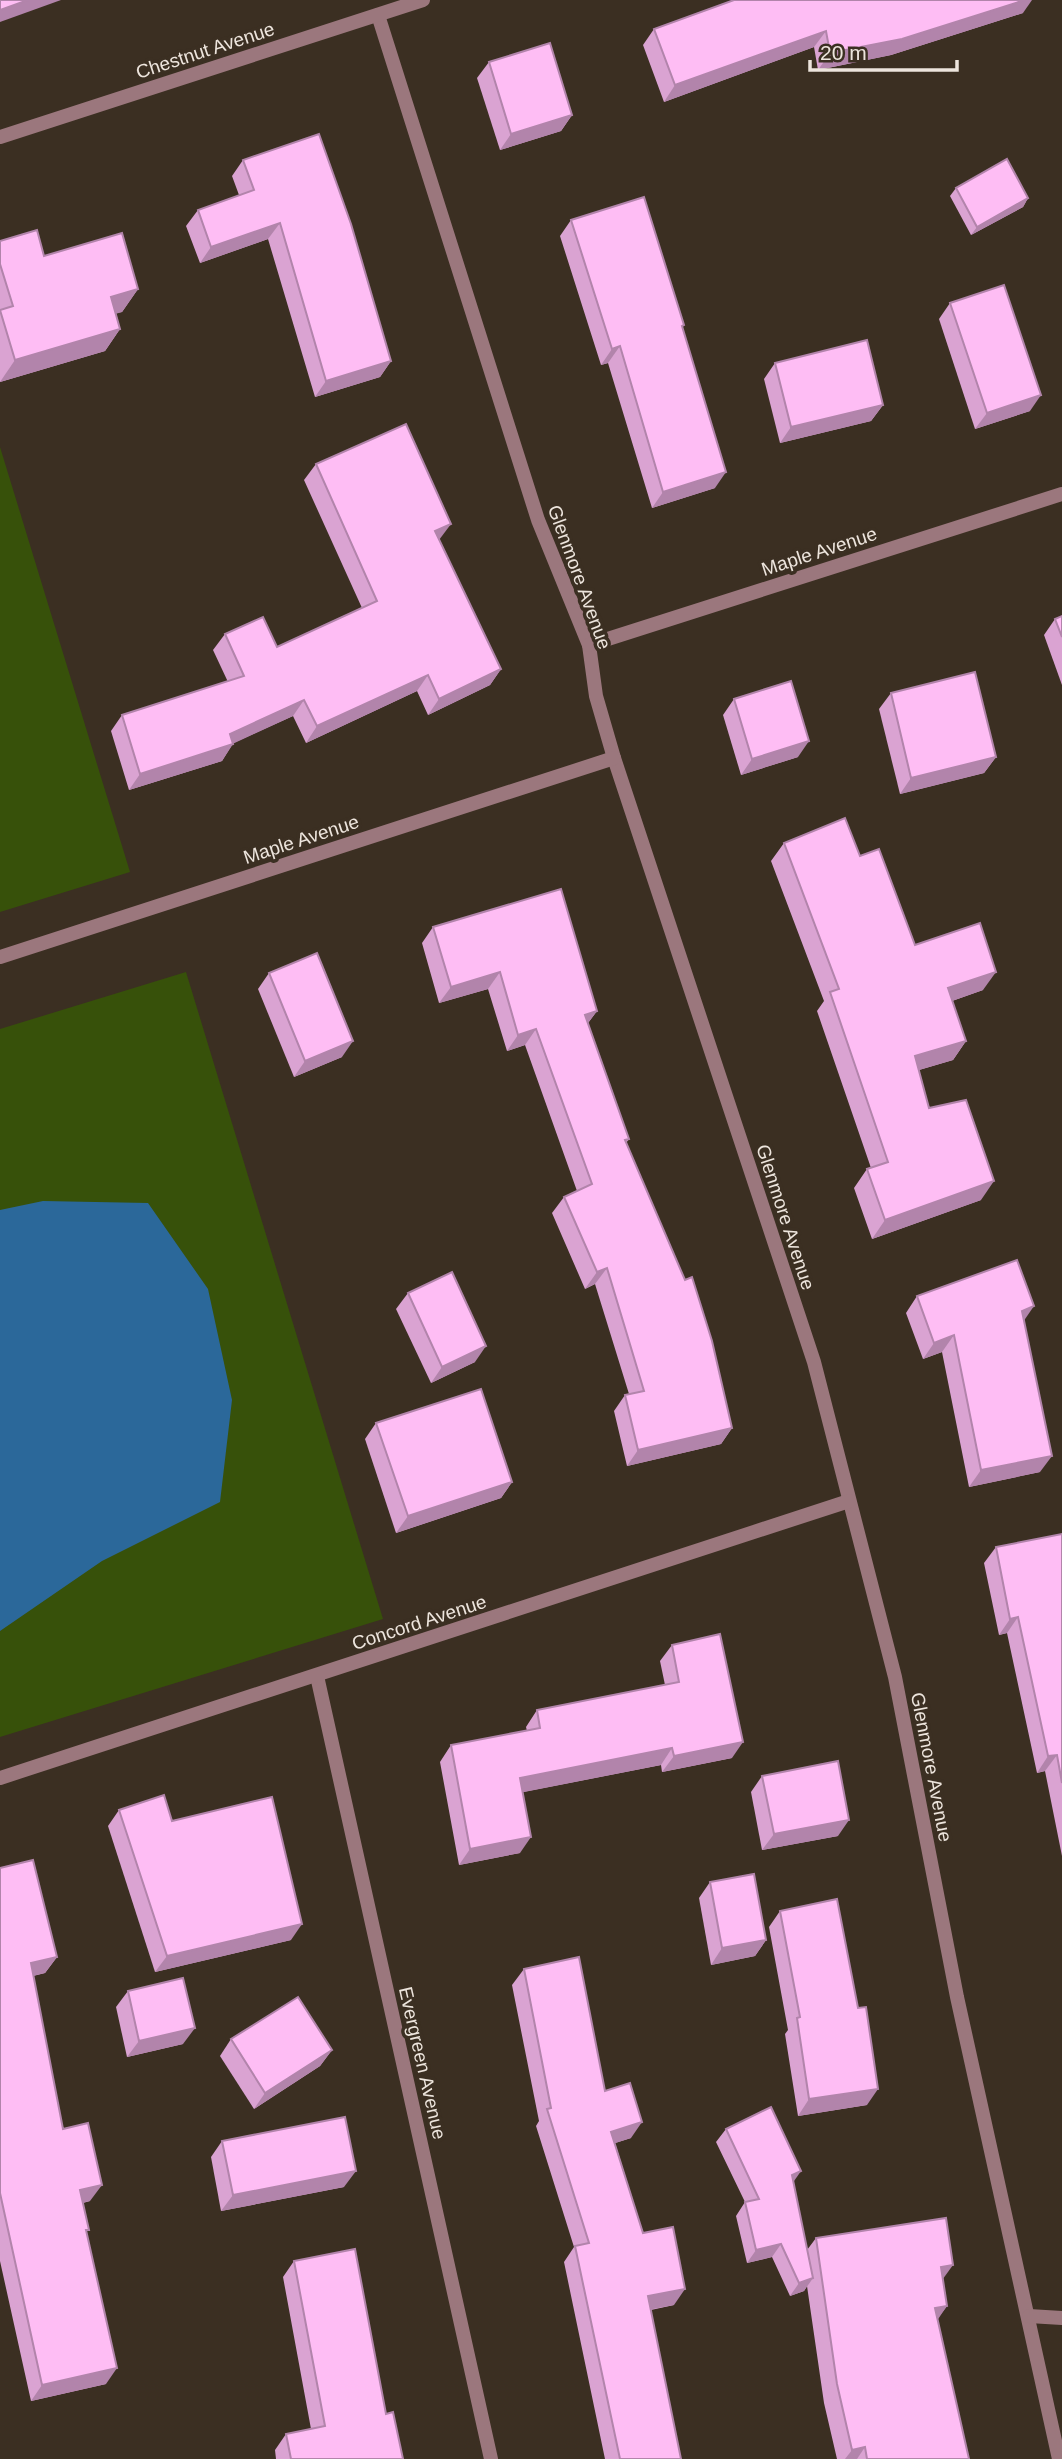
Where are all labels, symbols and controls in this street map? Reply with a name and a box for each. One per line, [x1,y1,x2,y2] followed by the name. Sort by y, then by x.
[133,18,277,83] street label: Chestnut Avenue
[810,28,957,72] scale bar
[820,41,867,64] text: 20 m
[544,502,615,652] street label: Glenmore Avenue
[759,523,879,580] street label: Maple Avenue
[241,811,361,868] street label: Maple Avenue
[752,1142,819,1293] street label: Glenmore Avenue
[349,1591,489,1654] street label: Concord Avenue
[907,1691,956,1844] street label: Glenmore Avenue
[395,1985,450,2141] street label: Evergreen Avenue

